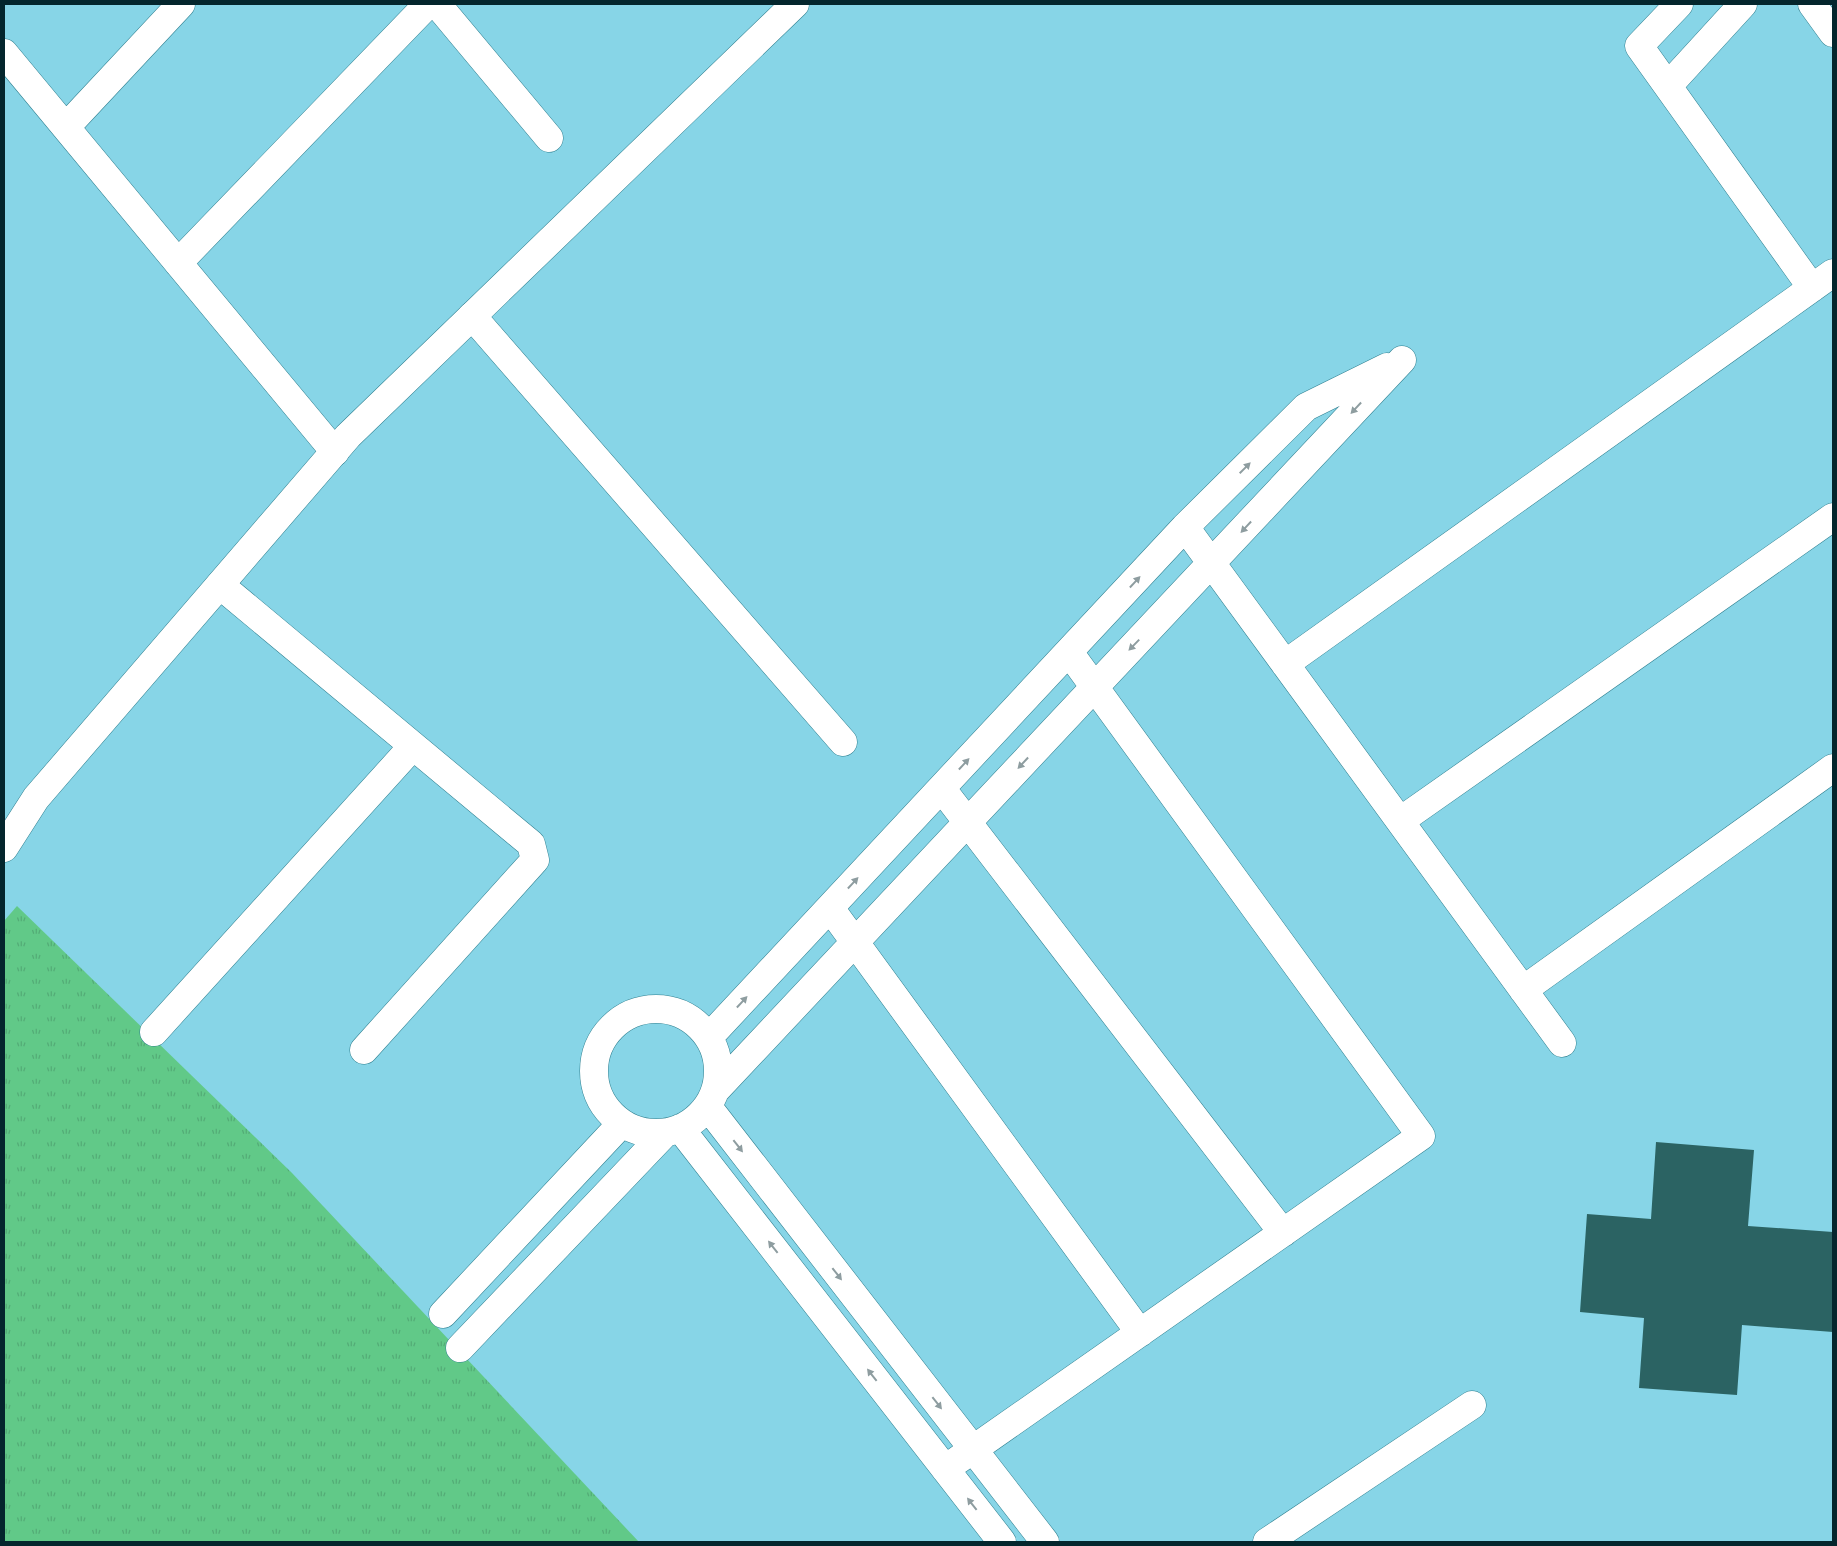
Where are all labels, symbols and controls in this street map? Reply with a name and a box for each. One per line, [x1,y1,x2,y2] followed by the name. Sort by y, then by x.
[1350,402,1362,414] one-way arrow
[1238,463,1250,475] one-way arrow
[1240,521,1252,533] one-way arrow
[1129,576,1141,588] one-way arrow
[1128,639,1140,651] one-way arrow
[1017,757,1029,769] one-way arrow
[958,759,970,771] one-way arrow
[847,877,859,889] one-way arrow
[736,996,748,1008] one-way arrow
[732,1139,743,1152] one-way arrow
[767,1241,778,1254] one-way arrow
[832,1267,843,1280] one-way arrow
[867,1369,878,1382] one-way arrow
[931,1396,942,1409] one-way arrow
[967,1497,977,1511] one-way arrow

